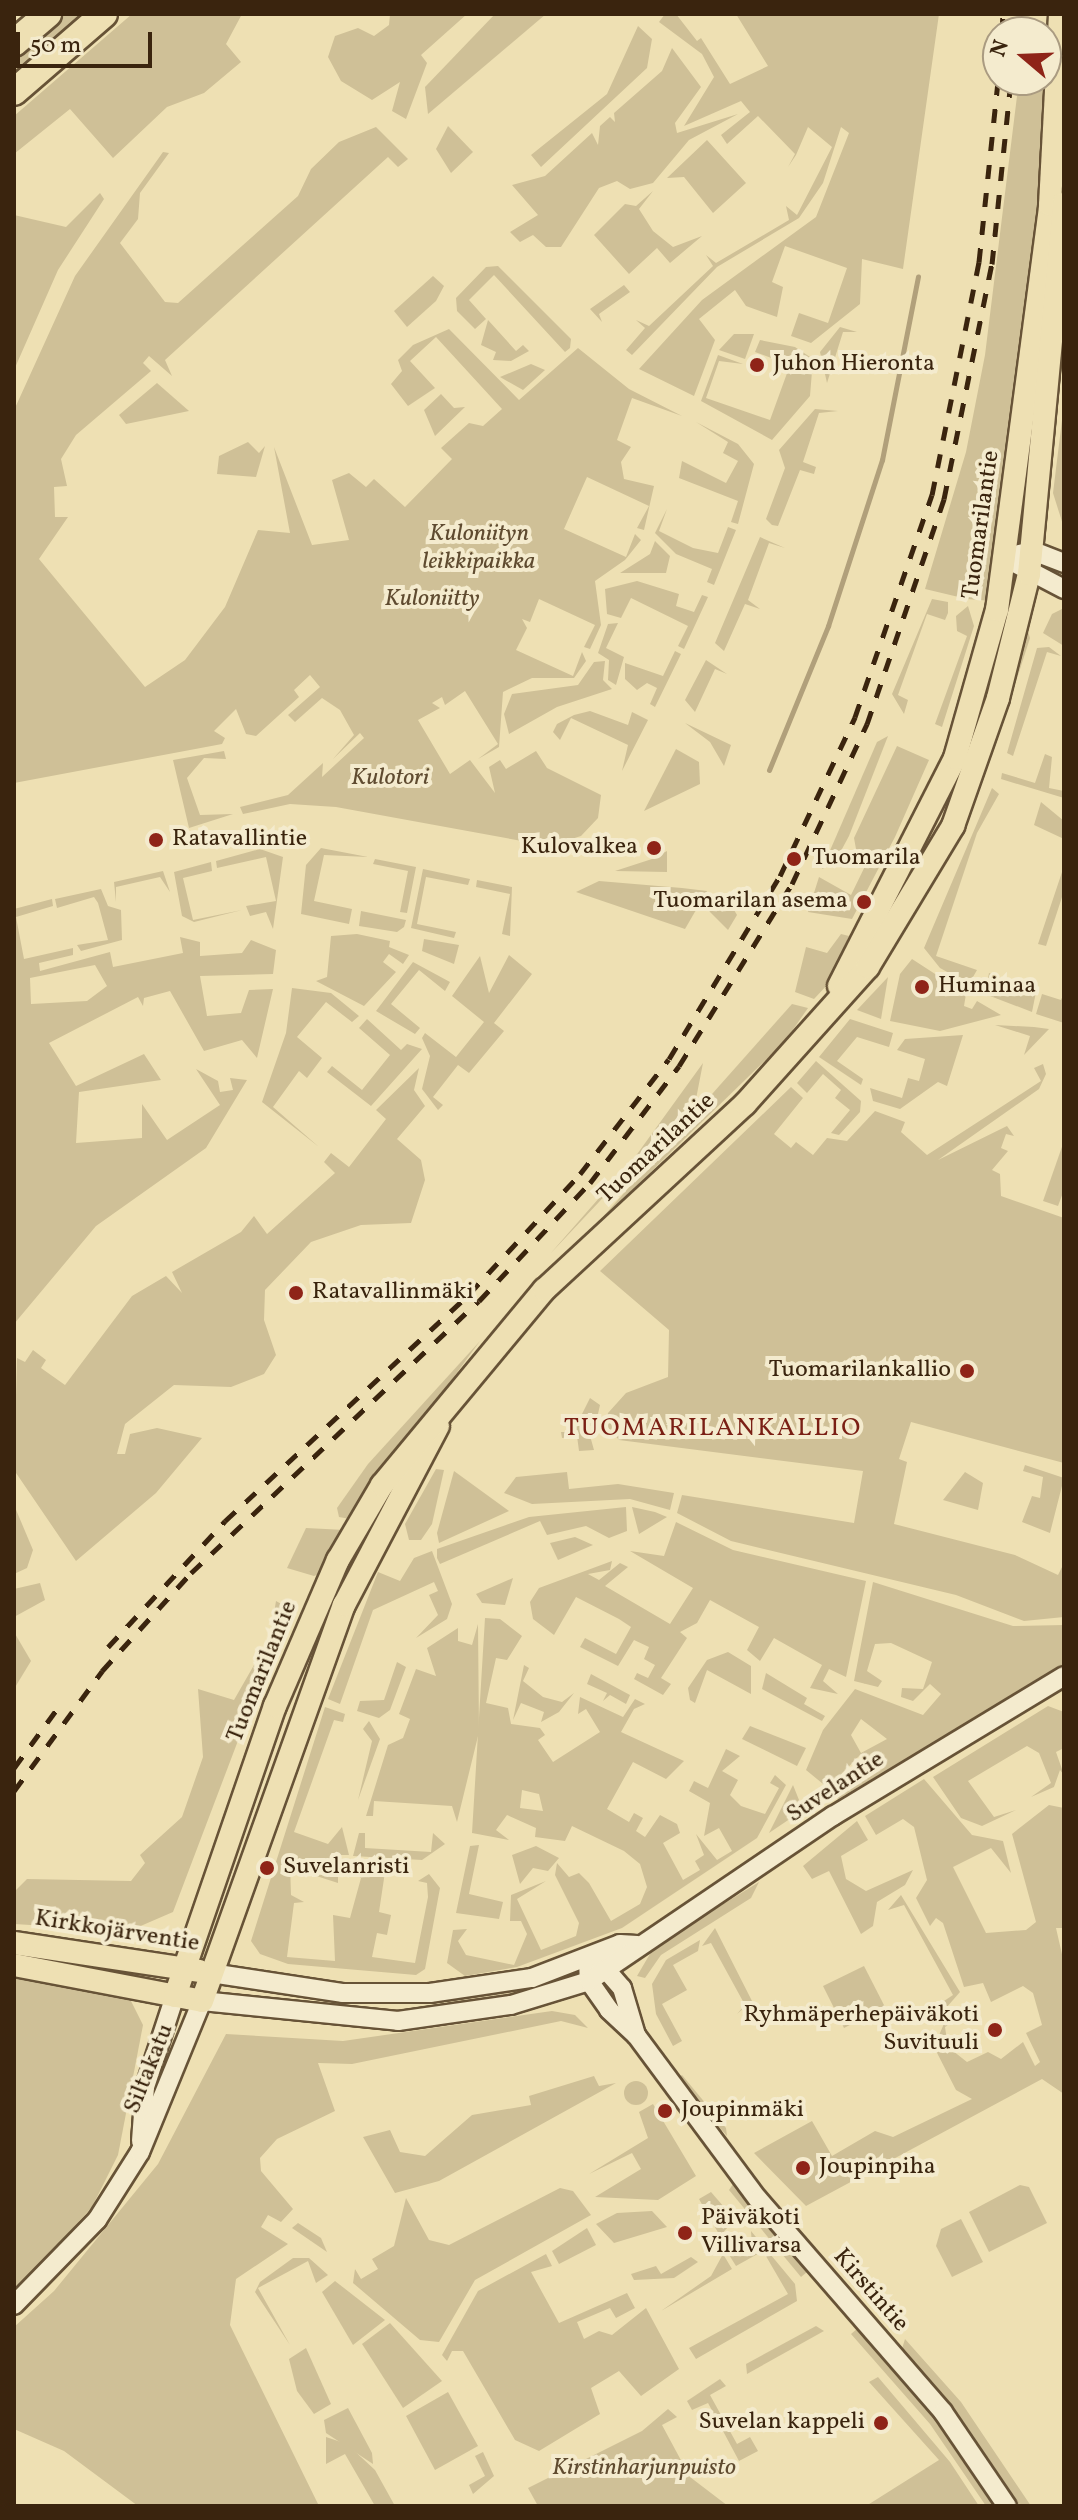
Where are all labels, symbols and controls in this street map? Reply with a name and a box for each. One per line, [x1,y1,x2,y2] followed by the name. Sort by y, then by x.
[20,16,156,66] scale bar
[982,16,1062,96] north arrow
[30,29,82,63] text: 50 m
[983,36,1018,61] text: N
[773,351,935,379] place label: Juhon Hieronta
[748,356,766,374] marker: Juhon Hieronta
[957,449,1007,601] street label: Tuomarilantie
[423,521,535,577] park label: Kuloniityn leikkipaikka
[384,586,480,614] park label: Kuloniitty
[351,765,429,793] park label: Kulotori
[172,826,307,854] place label: Ratavallintie
[147,831,165,849] marker: Ratavallintie
[521,834,638,862] place label: Kulovalkea
[645,839,663,857] marker: Kulovalkea
[812,845,921,873] place label: Tuomarila
[783,848,805,870] marker: Tuomarila
[653,888,848,916] place label: Tuomarilan asema
[855,893,873,911] marker: Tuomarilan asema
[938,973,1036,1001] place label: Huminaa
[913,978,931,996] marker: Huminaa
[592,1087,722,1211] street label: Tuomarilantie
[312,1279,474,1307] place label: Ratavallinmäki
[287,1284,305,1302] marker: Ratavallinmäki
[769,1357,951,1385] place label: Tuomarilankallio
[958,1362,976,1380] marker: Tuomarilankallio
[564,1413,862,1445] district label: TUOMARILANKALLIO
[222,1597,304,1747] street label: Tuomarilantie
[782,1746,890,1830] street label: Suvelantie
[283,1854,410,1882] place label: Suvelanristi
[258,1859,276,1877] marker: Suvelanristi
[33,1905,201,1959] street label: Kirkkojärventie
[744,2002,979,2058] place label: Ryhmäperhepäiväkoti Suvituuli
[119,2020,181,2118] street label: Siltakatu
[986,2021,1004,2039] marker: Ryhmäperhepäiväkoti Suvituuli
[681,2097,804,2125] place label: Joupinmäki
[656,2102,674,2120] marker: Joupinmäki
[819,2154,936,2182] place label: Joupinpiha
[794,2159,812,2177] marker: Joupinpiha
[701,2205,802,2261] place label: Päiväkoti Villivarsa
[676,2224,694,2242] marker: Päiväkoti Villivarsa
[826,2244,914,2338] street label: Kirstintie
[699,2409,865,2437] place label: Suvelan kappeli
[872,2414,890,2432] marker: Suvelan kappeli
[552,2455,736,2483] park label: Kirstinharjunpuisto

